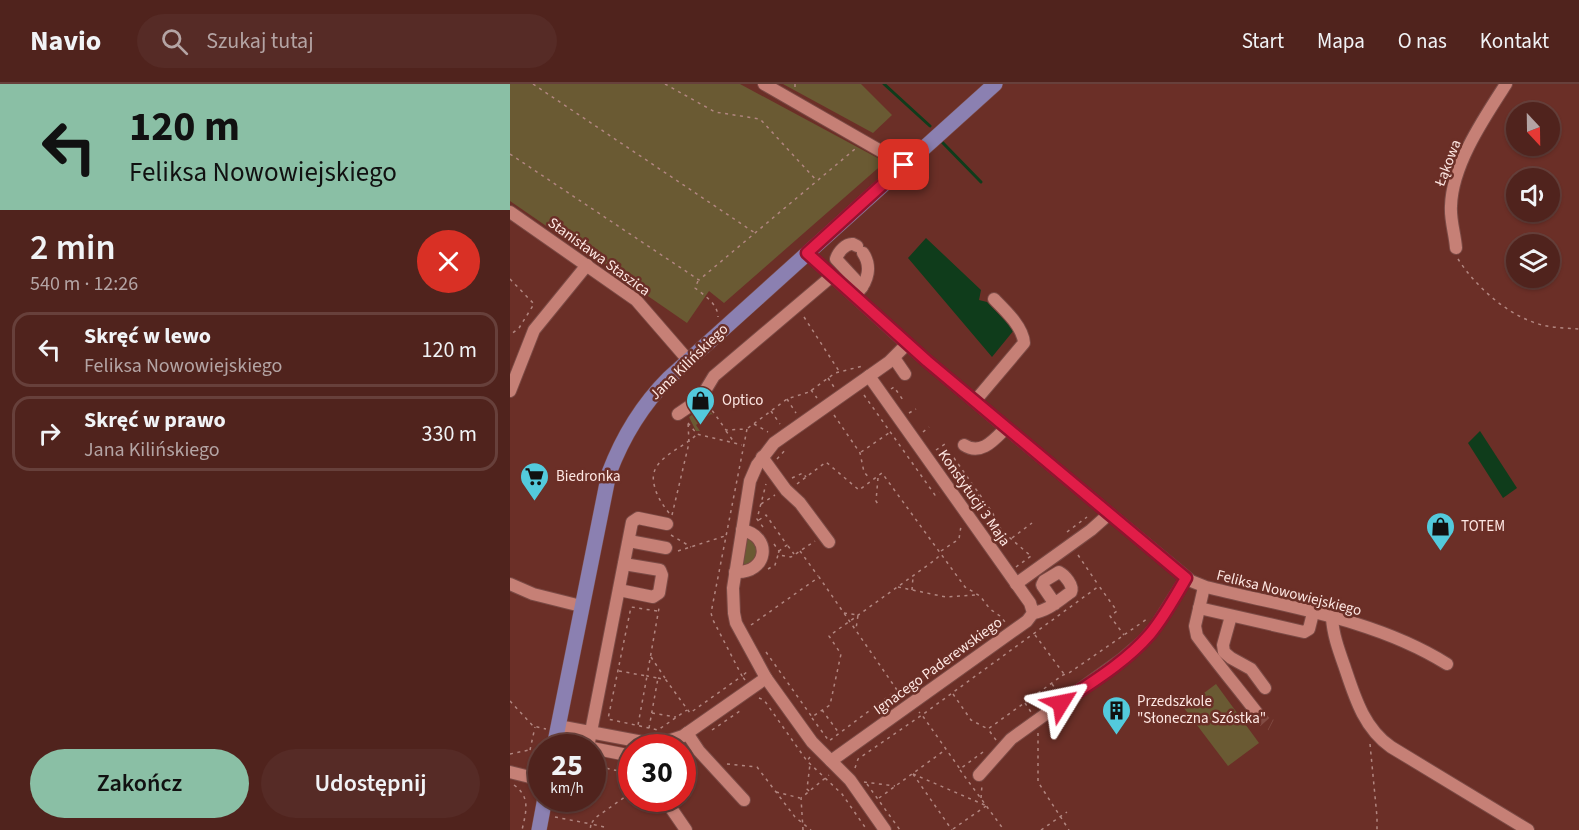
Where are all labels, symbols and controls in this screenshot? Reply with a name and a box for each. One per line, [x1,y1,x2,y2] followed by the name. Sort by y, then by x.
[137,14,557,68] search box
[30,21,101,61] text: Navio
[158,25,191,58] icon: search
[206,25,314,57] text: Szukaj tutaj
[1242,26,1284,56] text: Start
[1317,26,1365,56] text: Mapa
[1398,26,1447,56] text: O nas
[1480,26,1549,56] text: Kontakt
[129,97,240,157] text: 120 m
[1506,102,1560,156] north arrow
[1506,102,1560,288] map controls
[30,108,108,186] icon: left
[1429,137,1466,190] street label: Łąkowa
[878,139,929,190] pin
[887,148,920,181] icon: arrive
[129,153,397,192] text: Feliksa Nowowiejskiego
[1506,168,1560,222] button: sound
[543,213,655,301] street label: Stanisława Staszica
[30,222,116,273] text: 2 min
[417,230,480,293] button: close
[1506,234,1560,288] button: layers
[30,270,138,298] text: 540 m · 12:26
[645,319,733,405] street label: Jana Kilińskiego
[84,320,211,352] text: Skręć w lewo
[33,333,66,366] icon: left
[422,334,477,366] text: 120 m
[84,352,282,380] text: Feliksa Nowowiejskiego
[685,384,717,426] shop icon: Optico
[722,390,763,411] place label: Optico
[84,404,226,436] text: Skręć w prawo
[33,417,66,450] icon: right
[422,418,477,450] text: 330 m
[84,436,220,464] text: Jana Kilińskiego
[933,445,1015,551] street label: Konstytucji 3 Maja
[519,460,551,502] supermarket icon: Biedronka
[556,466,621,487] place label: Biedronka
[1424,510,1456,552] shop icon: TOTEM
[1461,516,1505,537] place label: TOTEM
[1214,565,1364,621] street label: Feliksa Nowowiejskiego
[869,612,1007,720] street label: Ignacego Paderewskiego
[1029,671,1093,735] position arrow
[1137,691,1266,729] place label: Przedszkole "Słoneczna Szóstka"
[1100,694,1132,736] building icon: Przedszkole "Słoneczna Szóstka"
[618,734,696,812] speed limit sign: 30
[551,744,583,787] text: 25
[30,749,249,818] button: Zakończ
[261,749,480,818] button: Udostępnij
[550,778,584,799] text: km/h

